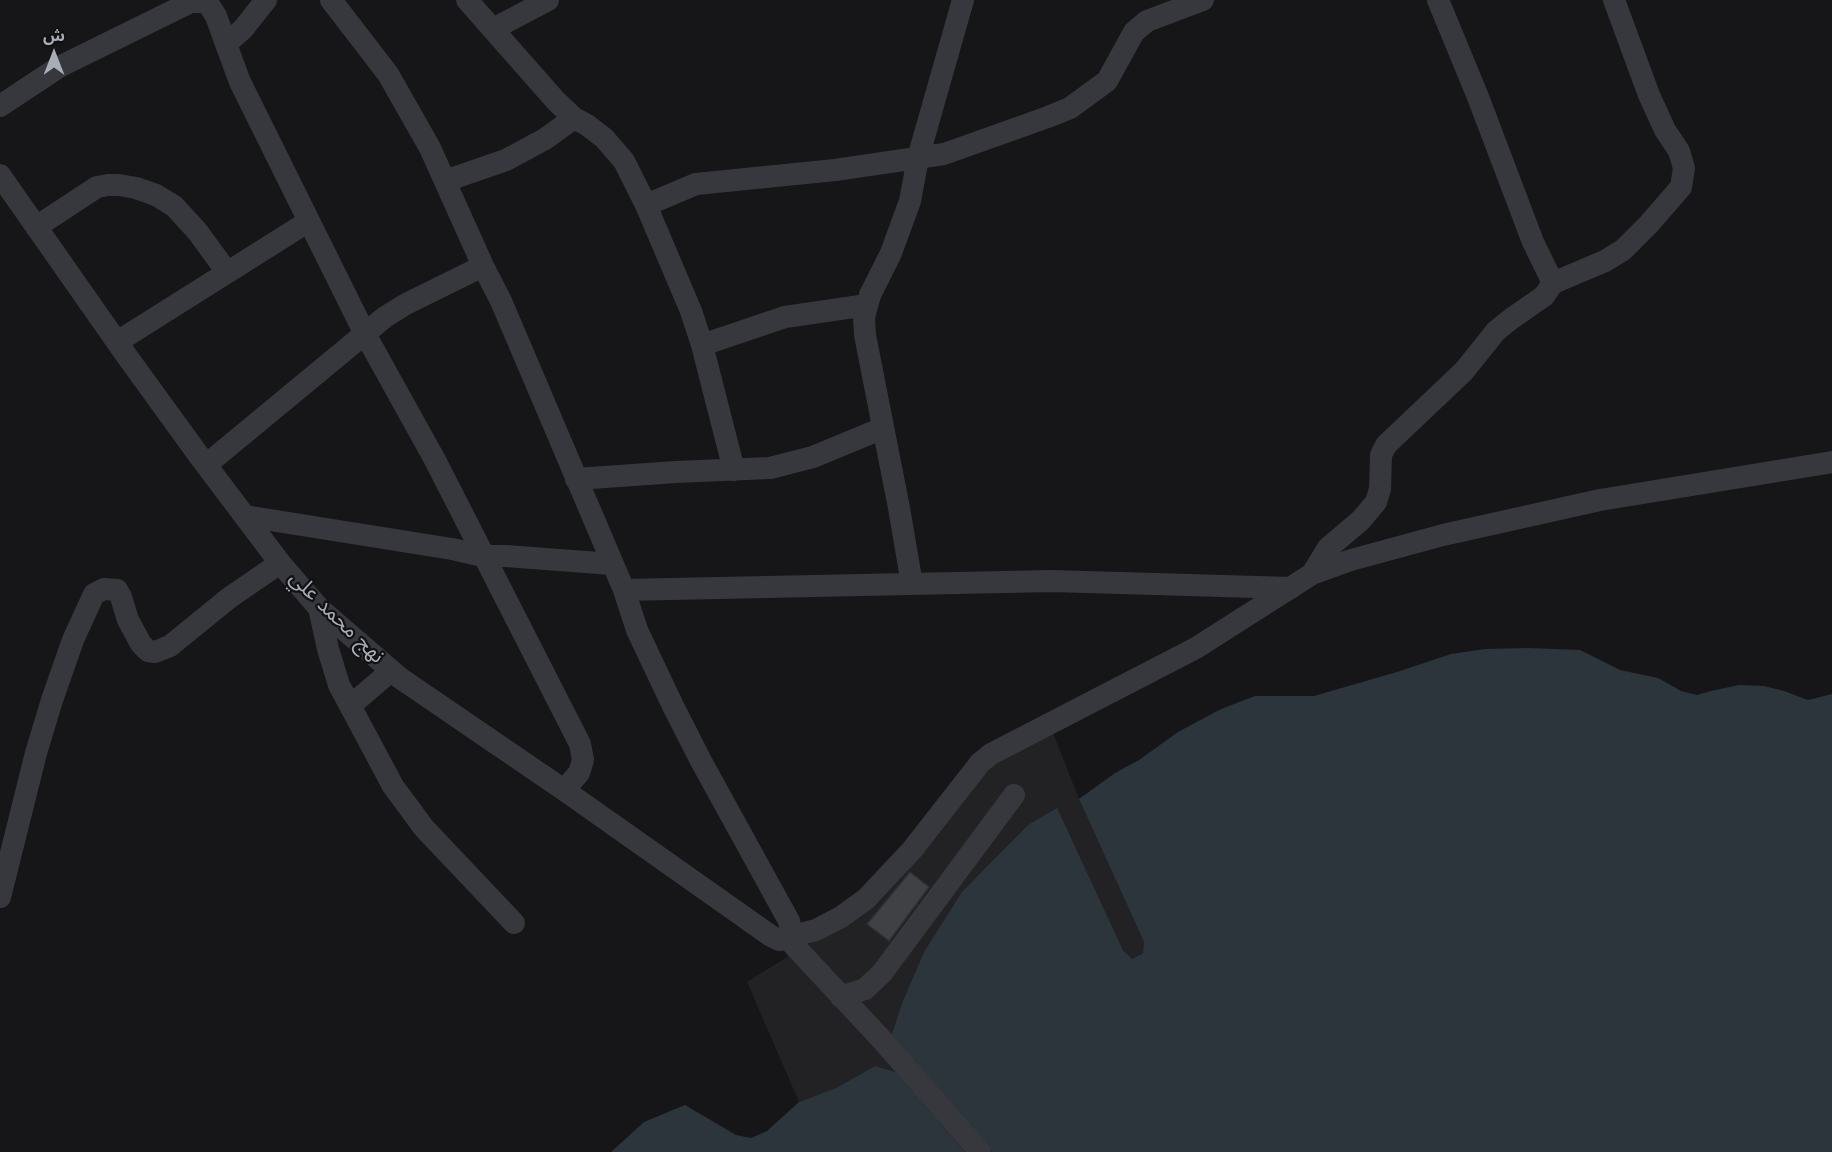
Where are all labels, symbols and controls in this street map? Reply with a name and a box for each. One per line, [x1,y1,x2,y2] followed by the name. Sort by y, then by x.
[24,24,84,84] north arrow
[43,24,65,47] text: ش
[283,566,389,670] street label: نهج محمد علي

